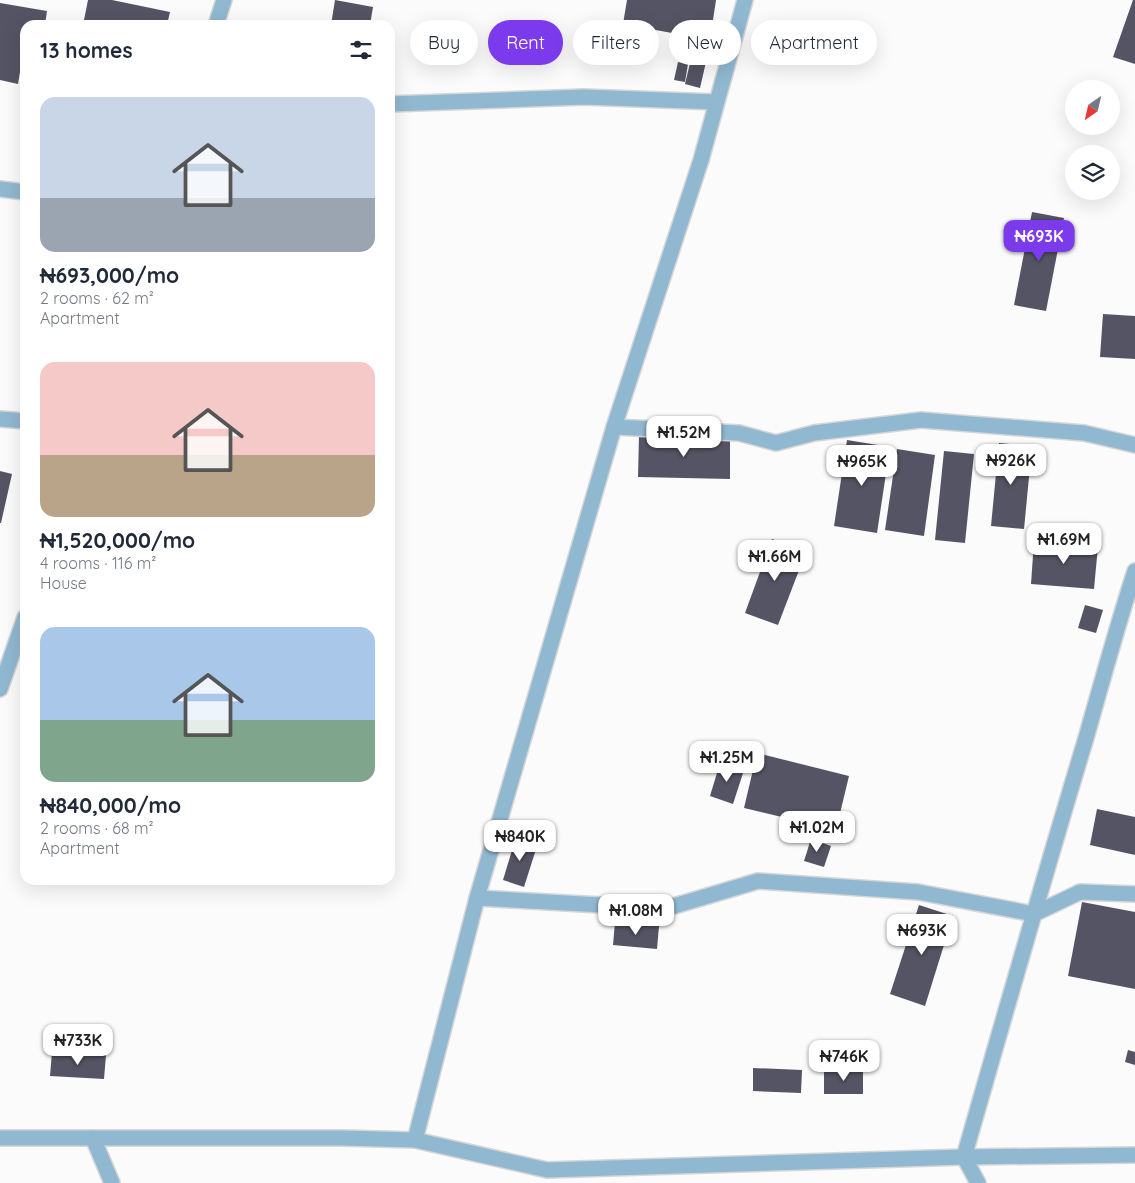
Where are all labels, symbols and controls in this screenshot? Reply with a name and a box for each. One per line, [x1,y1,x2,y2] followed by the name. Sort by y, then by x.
[410,20,478,65] chip: Buy
[488,20,563,65] chip: Rent
[573,20,659,65] chip: Filters
[669,20,741,65] chip: New
[751,20,877,65] chip: Apartment
[347,36,375,64] icon: filters
[40,37,133,63] text: 13 homes
[1065,80,1120,135] north arrow
[1065,80,1120,200] map controls
[163,130,253,220] icon: home
[1065,145,1120,200] button: layers
[1004,220,1074,262] pin: ₦693K
[1015,226,1063,246] text: ₦693K
[40,262,179,288] text: ₦693,000/mo
[40,288,154,308] text: 2 rooms · 62 m²
[40,308,120,328] text: Apartment
[163,395,253,485] icon: home
[643,416,725,458] pin: ₦1.52M
[657,422,711,442] text: ₦1.52M
[827,444,897,487] pin: ₦965K
[976,444,1046,486] pin: ₦926K
[986,450,1036,470] text: ₦926K
[837,451,887,471] text: ₦965K
[1023,522,1105,565] pin: ₦1.69M
[40,527,195,553] text: ₦1,520,000/mo
[1037,529,1091,549] text: ₦1.69M
[734,540,816,582] pin: ₦1.66M
[749,546,801,566] text: ₦1.66M
[40,553,156,573] text: 4 rooms · 116 m²
[40,573,87,593] text: House
[163,660,253,750] icon: home
[686,740,768,783] pin: ₦1.25M
[700,747,754,767] text: ₦1.25M
[40,792,181,818] text: ₦840,000/mo
[776,810,858,853] pin: ₦1.02M
[790,817,844,837] text: ₦1.02M
[40,818,154,838] text: 2 rooms · 68 m²
[485,820,555,862] pin: ₦840K
[495,826,545,846] text: ₦840K
[40,838,120,858] text: Apartment
[595,894,677,936] pin: ₦1.08M
[609,900,663,920] text: ₦1.08M
[887,914,957,956] pin: ₦693K
[898,920,946,940] text: ₦693K
[43,1024,113,1066] pin: ₦733K
[54,1030,102,1050] text: ₦733K
[809,1040,879,1082] pin: ₦746K
[820,1046,868,1066] text: ₦746K

